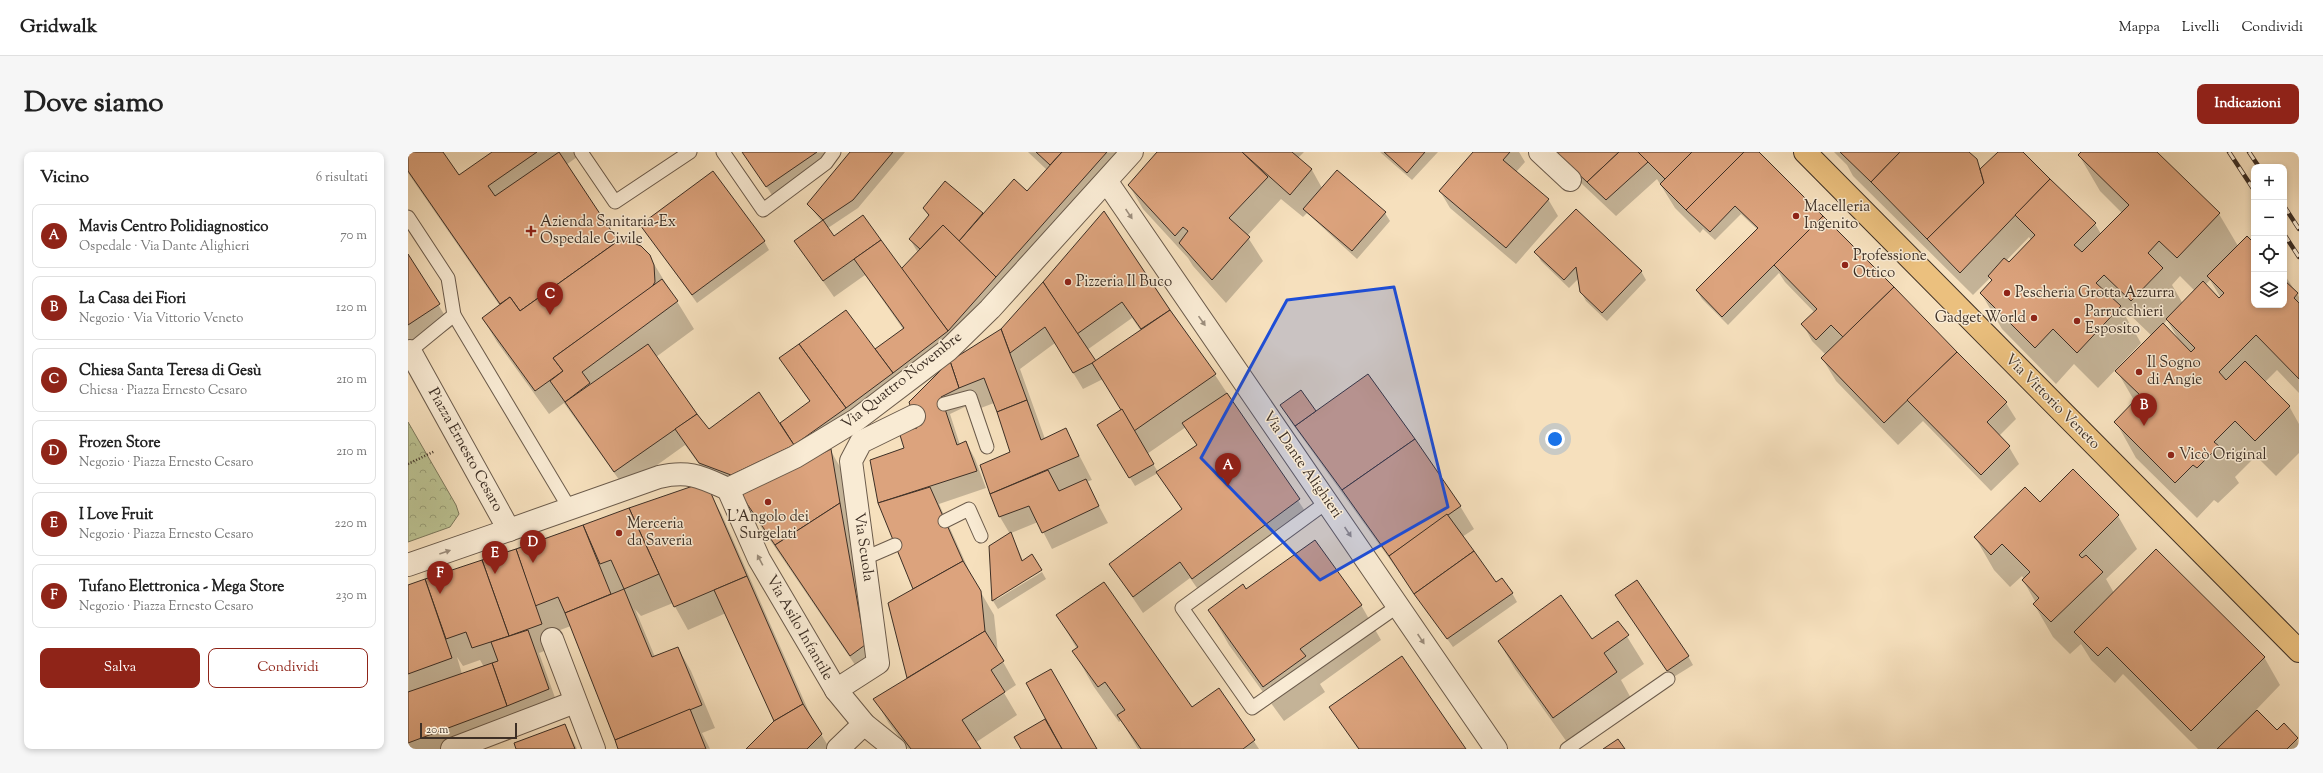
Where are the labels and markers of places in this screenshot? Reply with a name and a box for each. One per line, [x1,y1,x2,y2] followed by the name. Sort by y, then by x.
[1804,197,1870,235] place label: Macelleria Ingenito
[1791,211,1801,221] marker: Macelleria Ingenito
[540,212,676,250] place label: Azienda Sanitaria-Ex Ospedale Civile
[525,225,537,237] marker: Azienda Sanitaria-Ex Ospedale Civile
[1853,246,1927,284] place label: Professione Ottico
[1840,260,1850,270] marker: Professione Ottico
[1076,272,1172,293] place label: Pizzeria Il Buco
[1063,277,1073,287] marker: Pizzeria Il Buco
[537,282,563,315] pin: C
[2015,283,2175,304] place label: Pescheria Grotta Azzurra
[2002,288,2012,298] marker: Pescheria Grotta Azzurra
[2085,302,2163,340] place label: Parrucchieri Esposito
[1935,308,2027,329] place label: Gadget World
[2029,313,2039,323] marker: Gadget World
[2072,316,2082,326] marker: Parrucchieri Esposito
[2147,353,2202,391] place label: Il Sogno di Angie
[2134,367,2144,377] marker: Il Sogno di Angie
[2131,393,2157,426] pin: B
[2179,445,2267,466] place label: Vicò Original
[2166,450,2176,460] marker: Vicò Original
[1215,453,1241,486] pin: A
[763,497,773,507] marker: L'Angolo dei Surgelati
[727,507,809,545] place label: L'Angolo dei Surgelati
[627,514,693,552] place label: Merceria da Saveria
[614,528,624,538] marker: Merceria da Saveria
[520,530,546,563] pin: D
[482,541,508,574] pin: E
[427,561,453,594] pin: F

